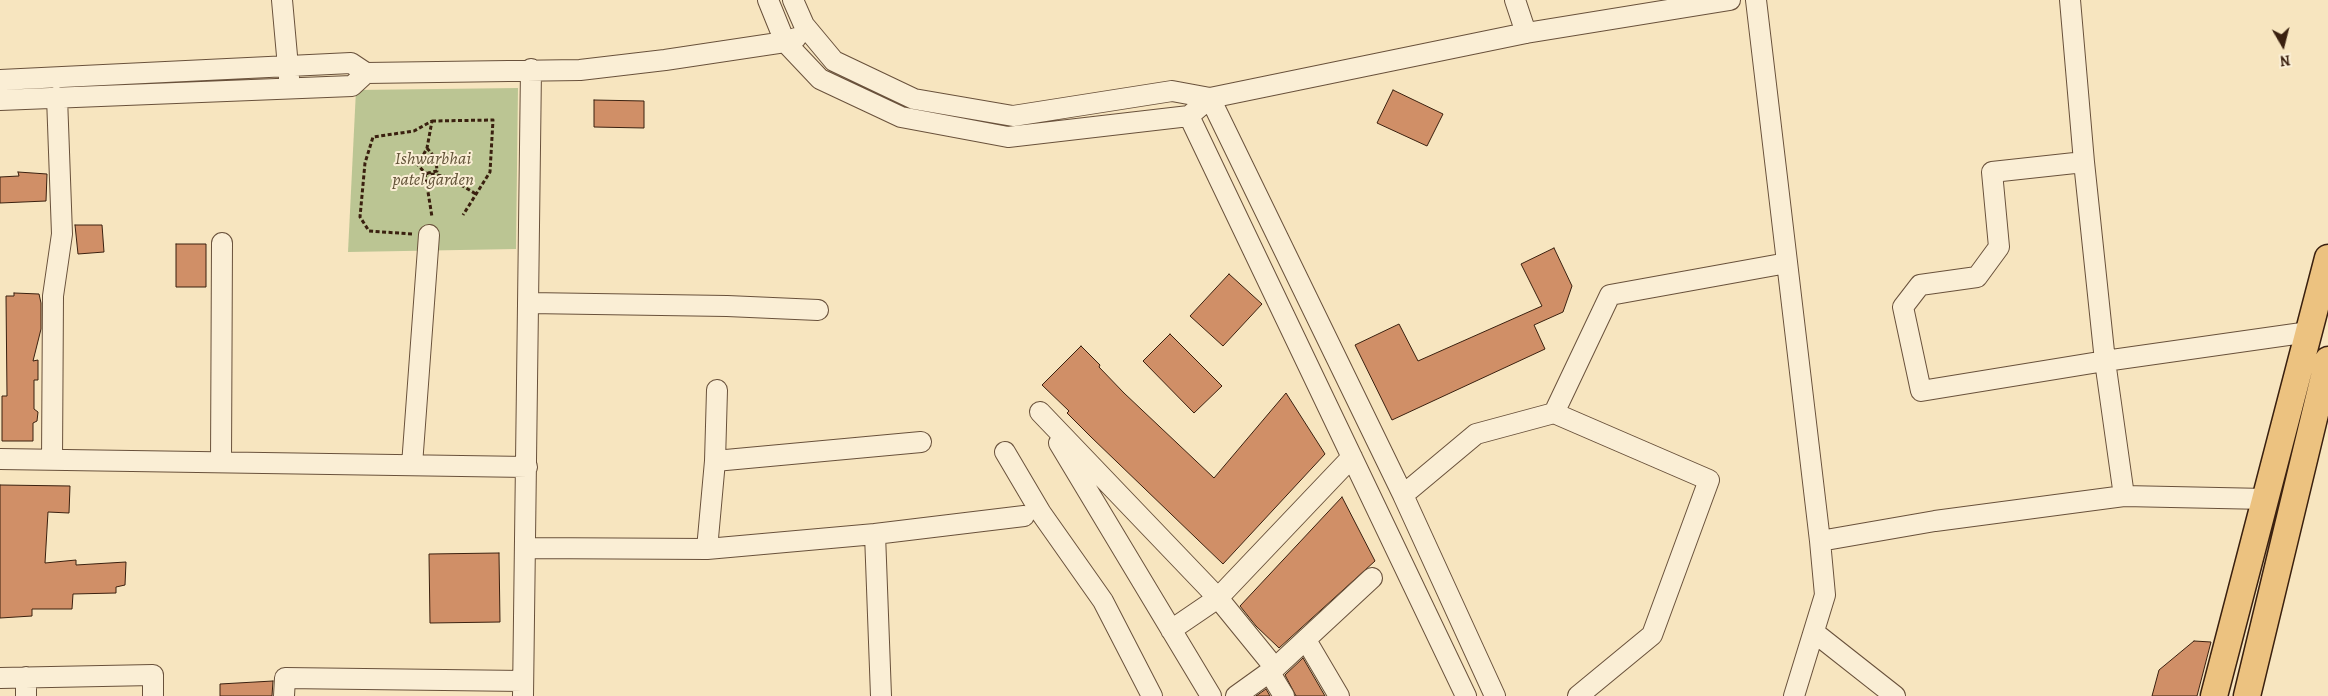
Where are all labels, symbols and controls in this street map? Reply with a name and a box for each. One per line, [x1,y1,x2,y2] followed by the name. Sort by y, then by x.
[2258,20,2308,70] north arrow
[2279,50,2292,70] text: N
[392,149,474,192] park label: Ishwarbhai patel garden

